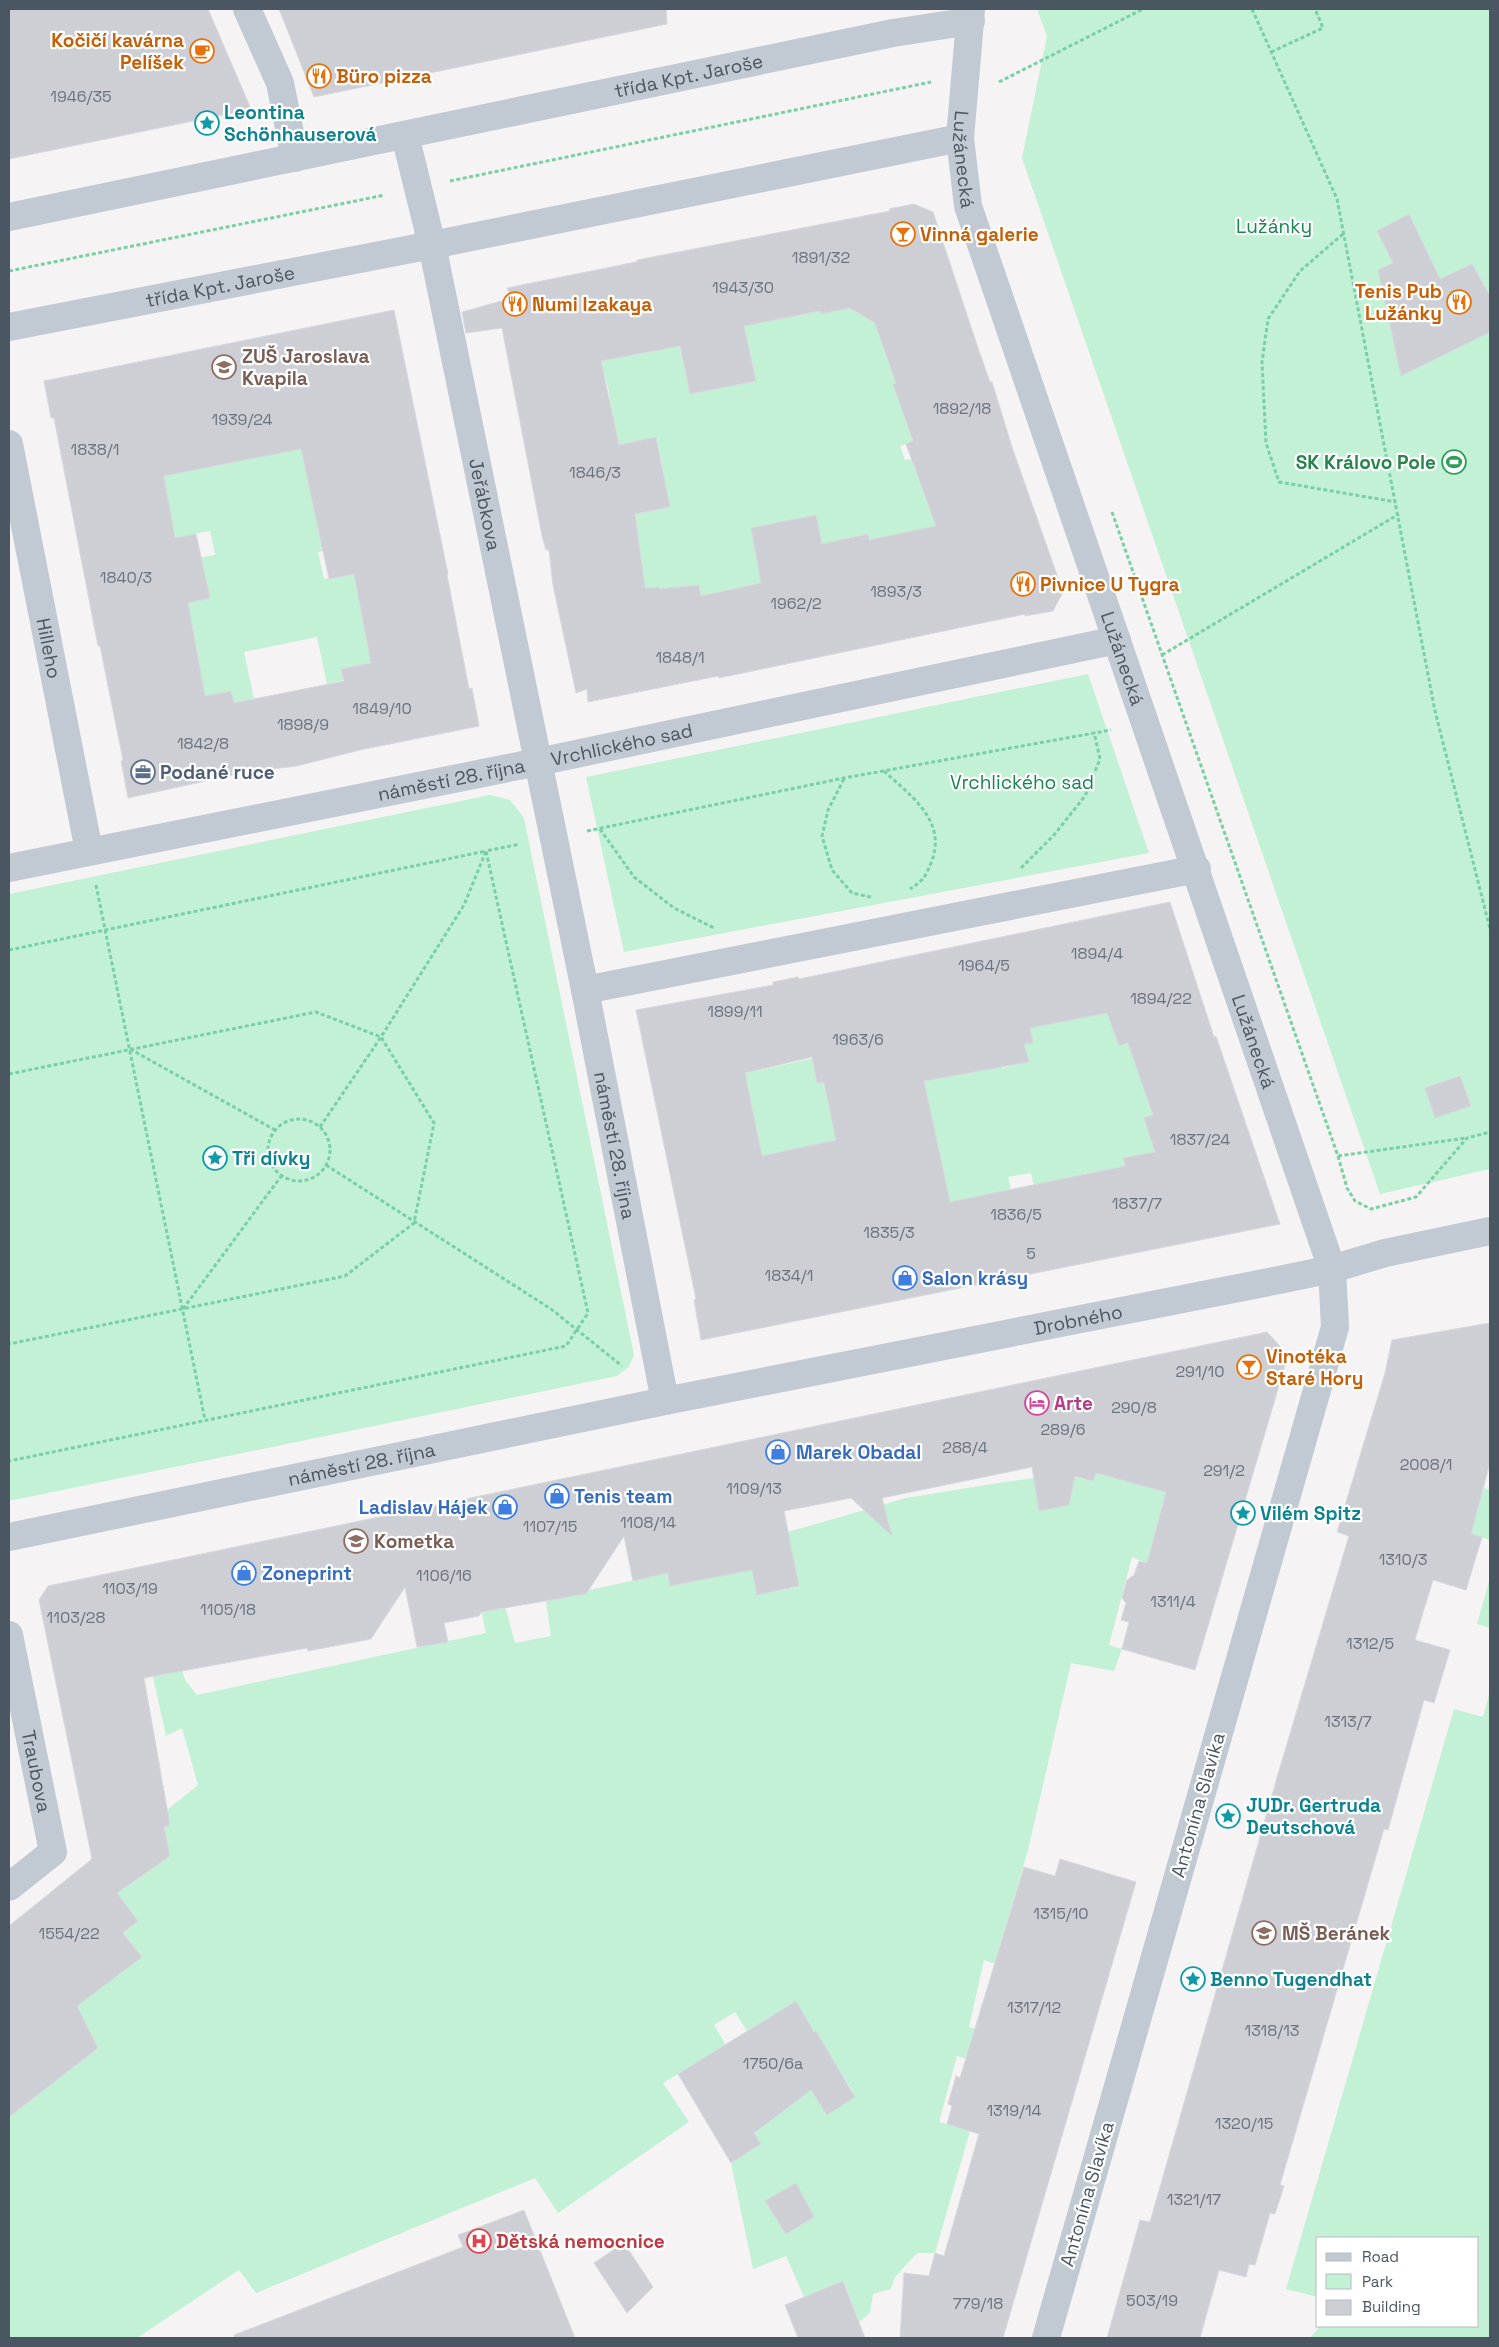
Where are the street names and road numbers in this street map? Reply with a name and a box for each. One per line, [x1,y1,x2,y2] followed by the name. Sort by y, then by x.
[612,48,765,103] street label: třída Kpt. Jaroše
[947,110,981,210] street label: Lužánecká
[143,259,297,313] street label: třída Kpt. Jaroše
[464,456,507,553] street label: Jeřábkova
[1095,608,1151,709] street label: Lužánecká
[31,616,67,680] street label: Hilleho
[548,717,695,771] street label: Vrchlického sad
[375,752,527,806] street label: náměstí 28. října
[1226,991,1282,1092] street label: Lužánecká
[589,1069,642,1221] street label: náměstí 28. října
[1032,1299,1125,1341] street label: Drobného
[286,1436,437,1491] street label: náměstí 28. října
[16,1728,57,1815] street label: Traubova
[1165,1729,1231,1880] street label: Antonína Slavíka
[1054,2118,1120,2269] street label: Antonína Slavíka

